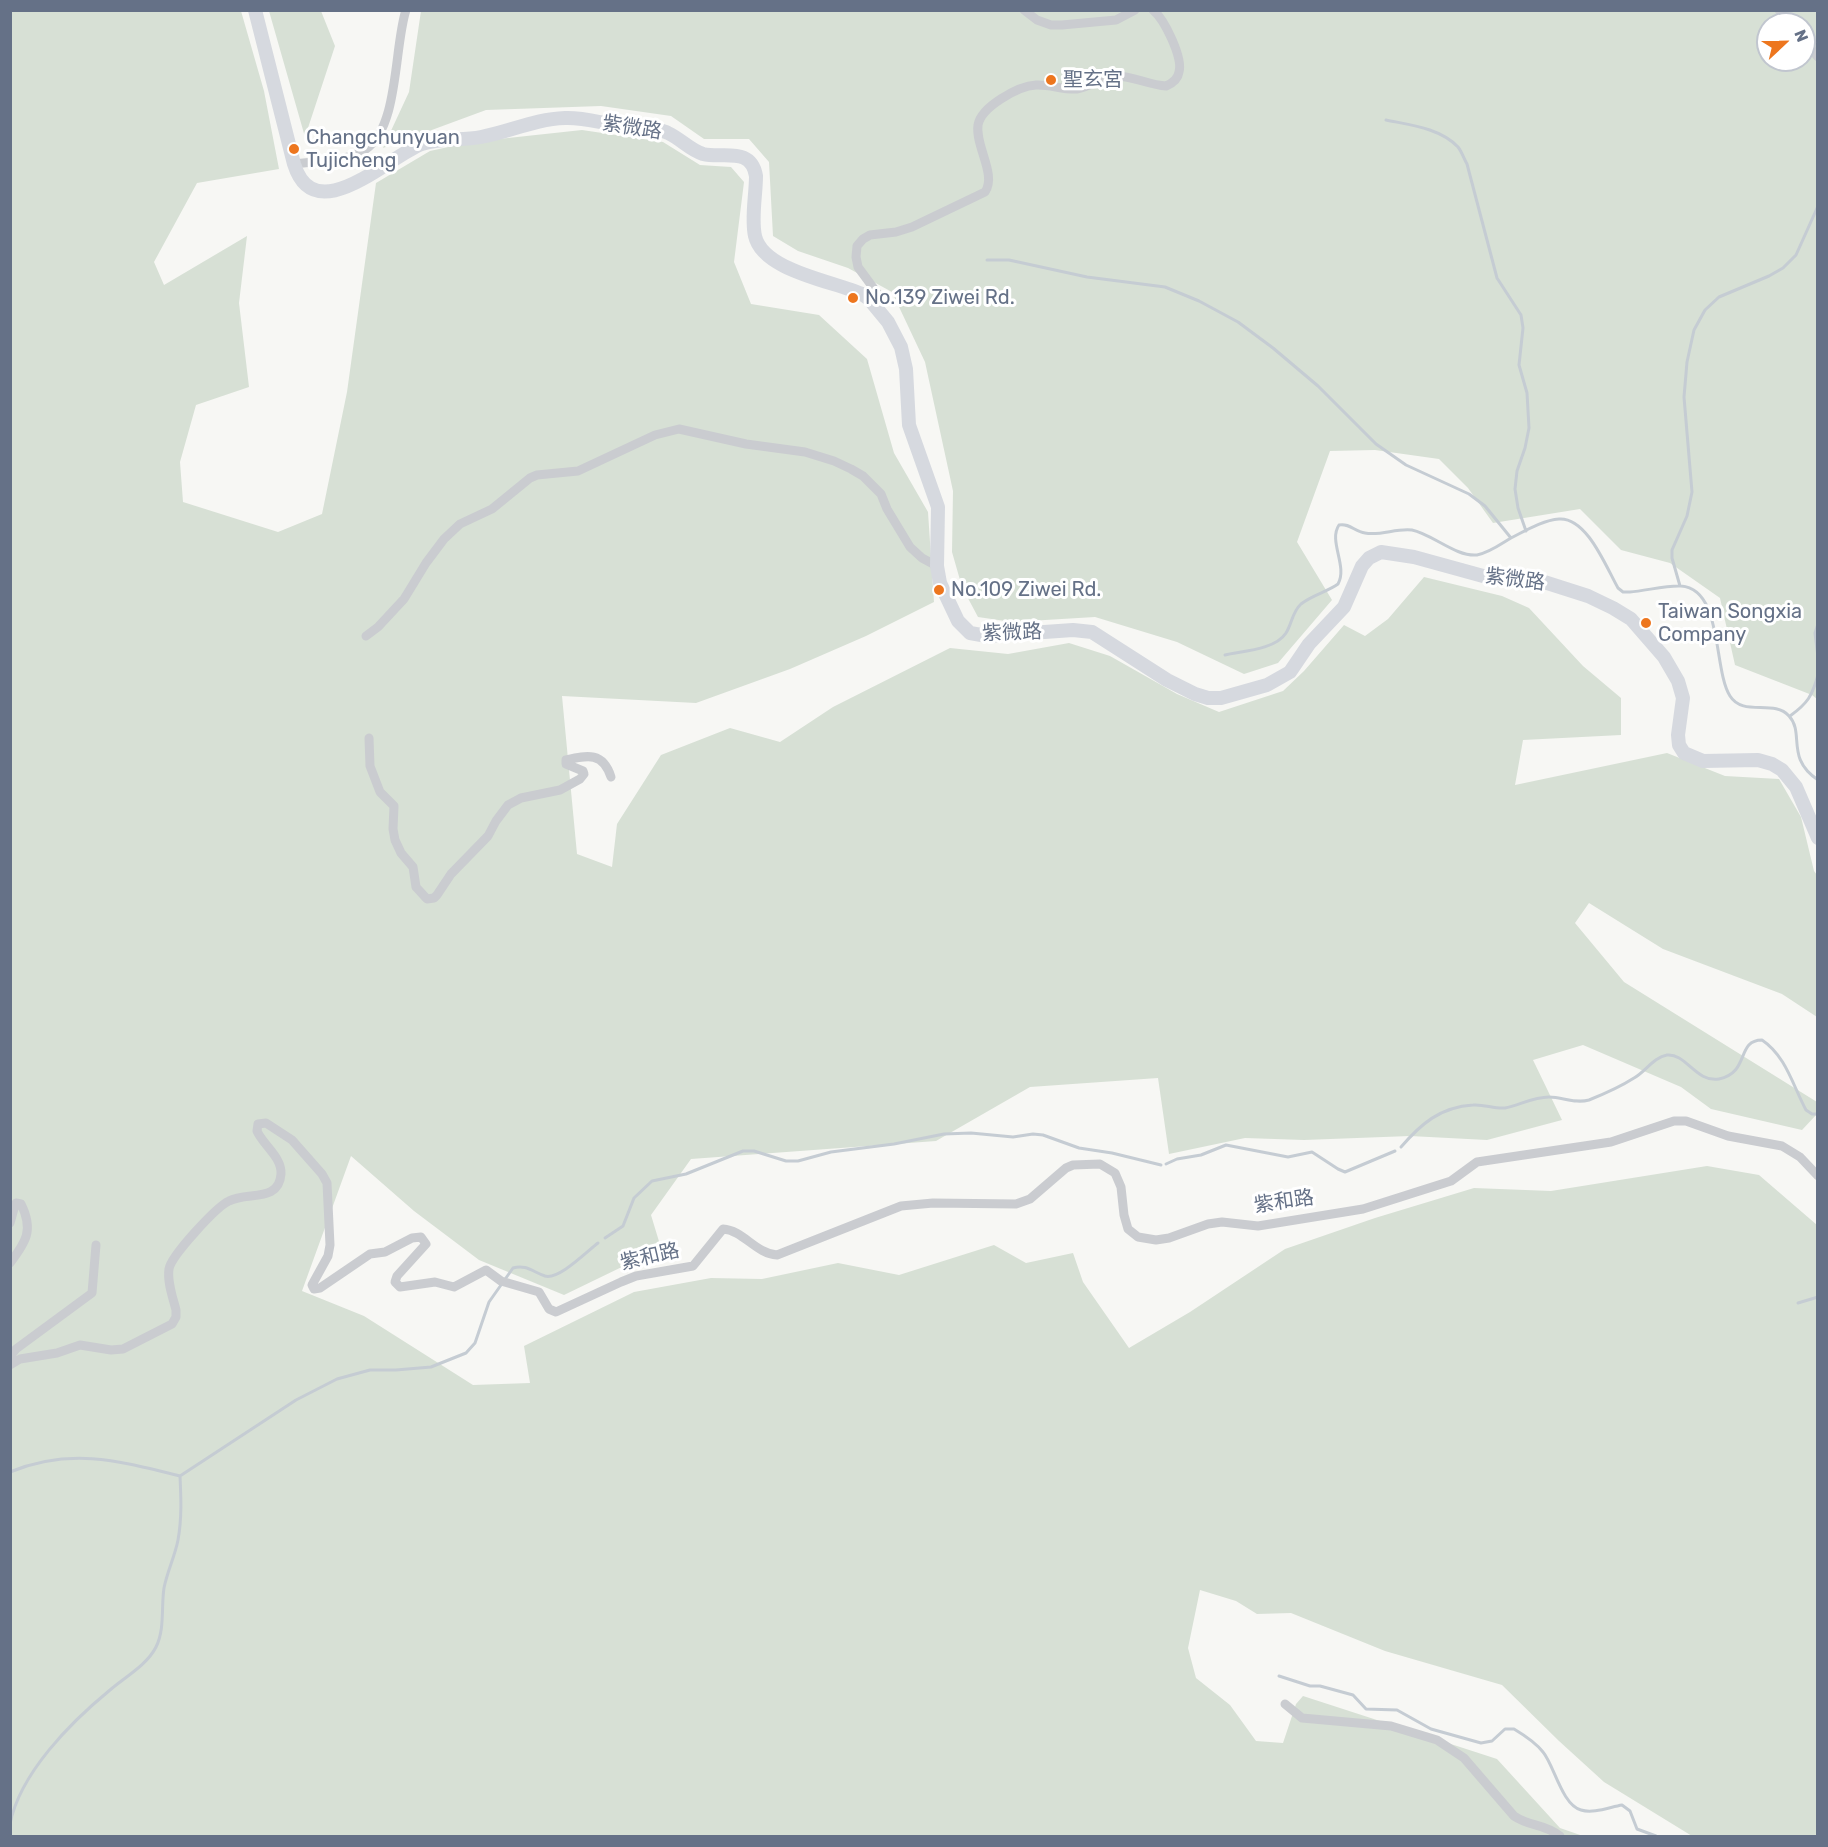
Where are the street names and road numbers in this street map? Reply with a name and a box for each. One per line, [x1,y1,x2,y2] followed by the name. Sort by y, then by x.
[600,111,664,145] street label: 紫微路
[1484,564,1546,596] street label: 紫微路
[982,620,1042,646] street label: 紫微路
[1253,1186,1315,1218] street label: 紫和路
[618,1239,682,1275] street label: 紫和路

